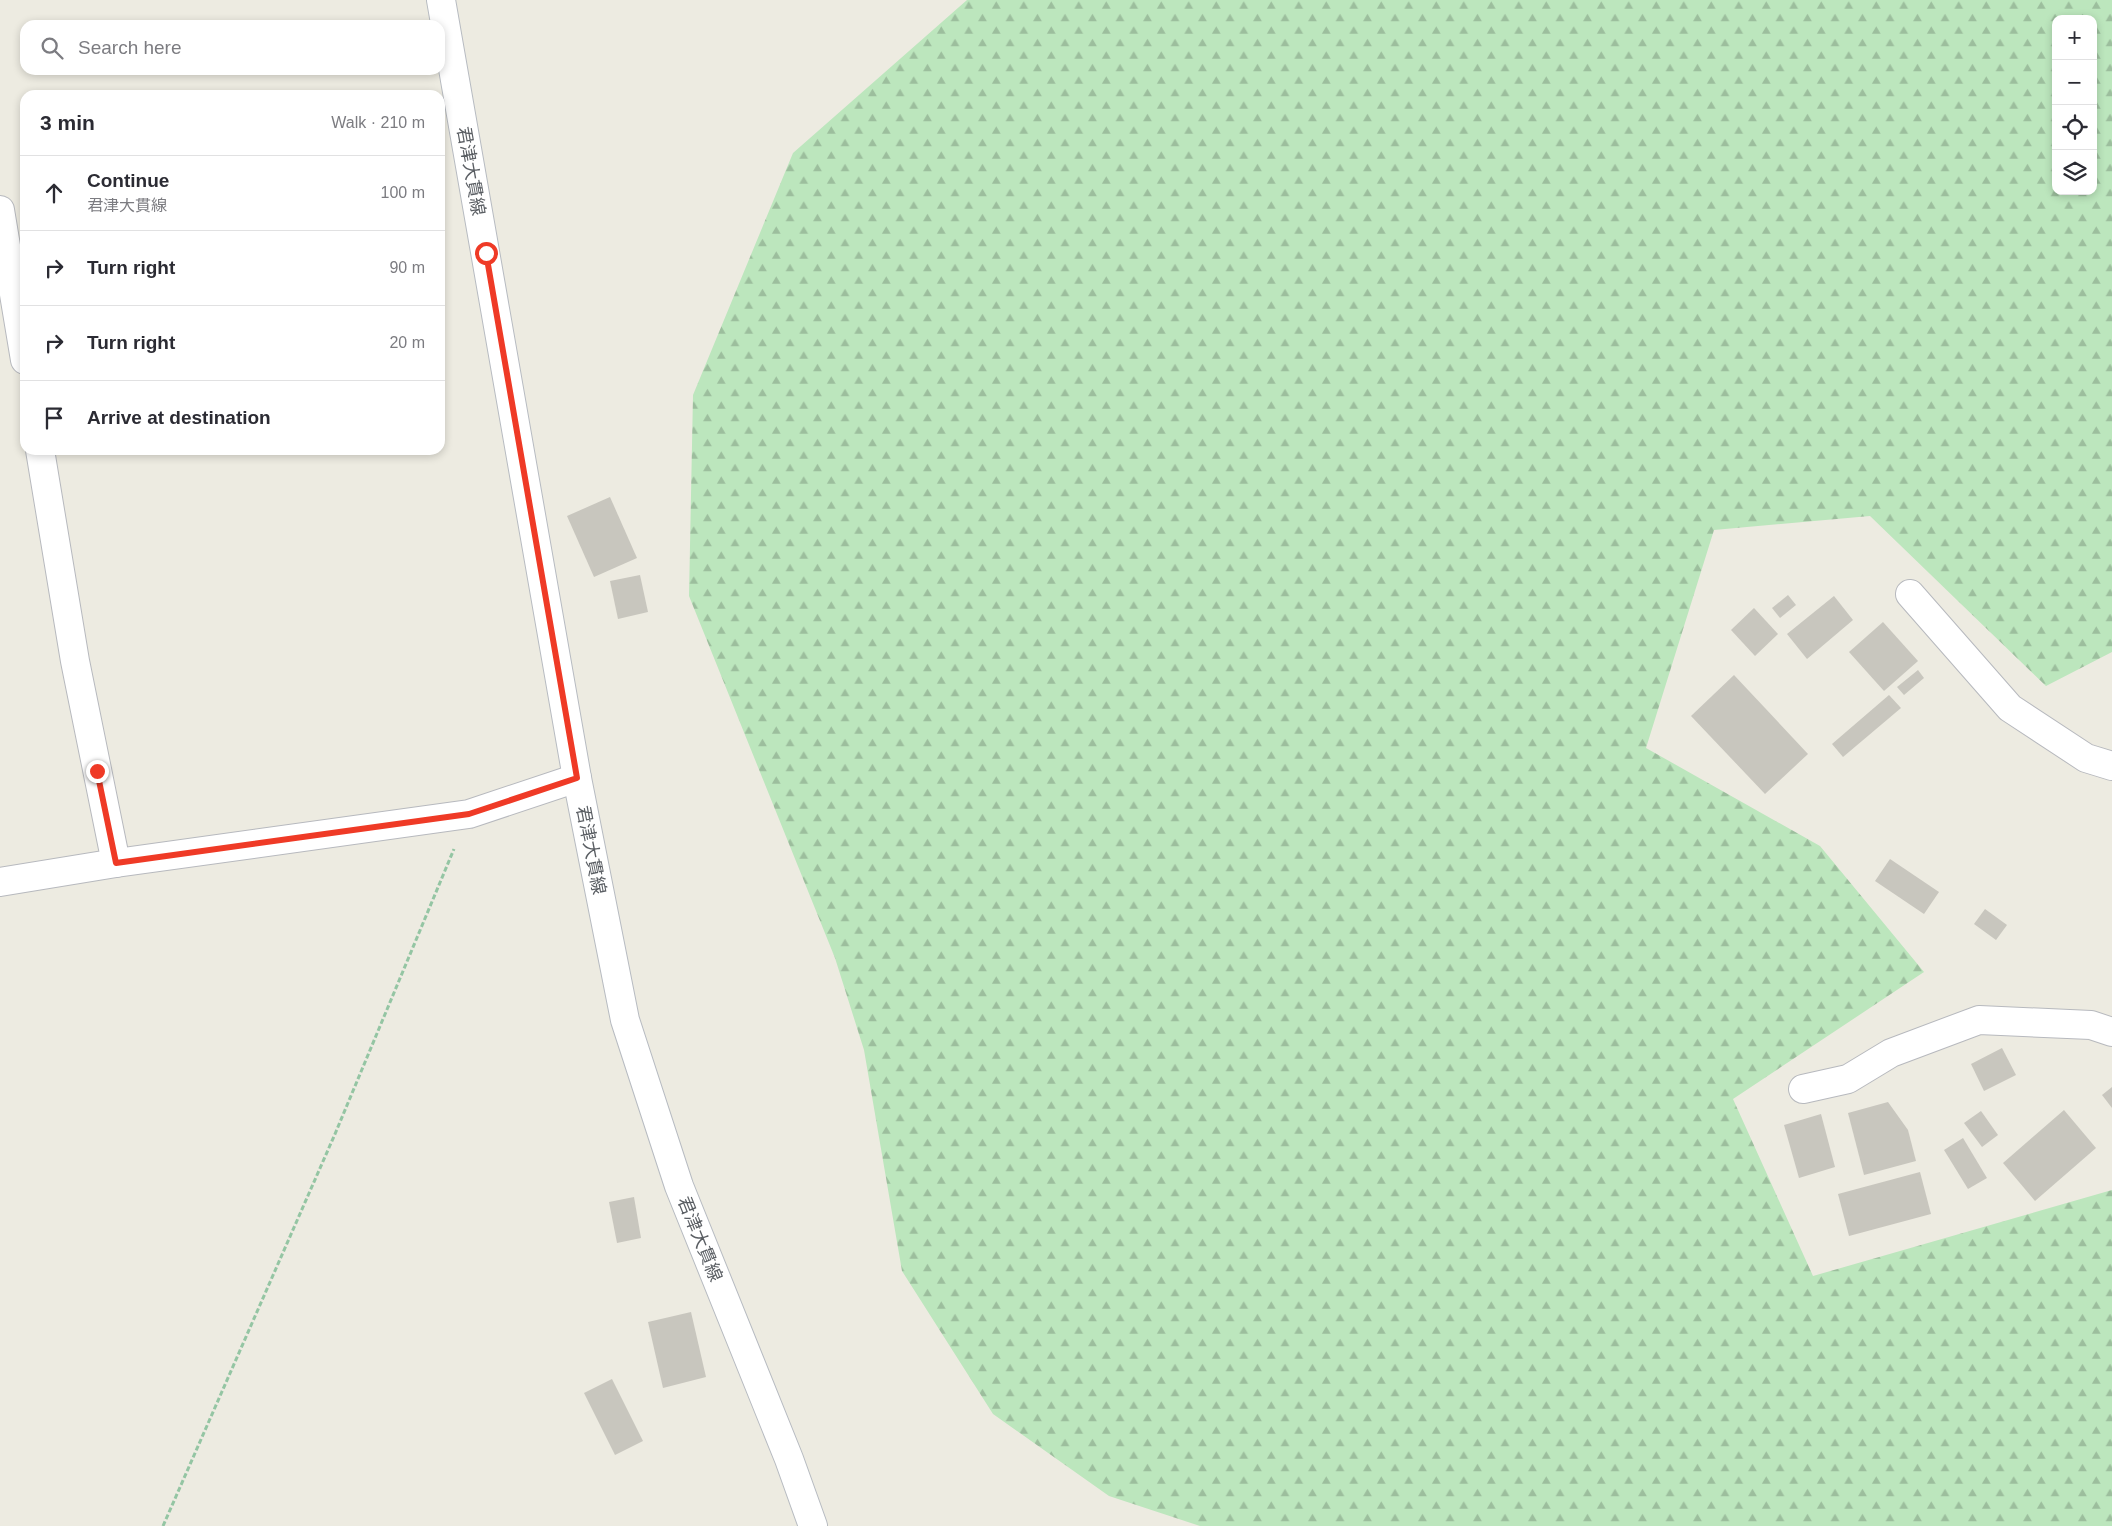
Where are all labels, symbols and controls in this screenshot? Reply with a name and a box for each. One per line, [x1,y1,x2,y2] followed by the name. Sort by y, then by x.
[2052,15,2097,195] map controls
[2052,15,2097,60] button: +
[20,20,445,75] search box
[38,34,66,62] icon: search
[78,37,182,58] text: Search here
[2052,60,2097,105] button: −
[2052,105,2097,150] button: locate
[40,111,95,134] text: 3 min
[331,114,425,131] text: Walk · 210 m
[453,125,489,217] street label: 君津大貫線
[2052,150,2097,195] button: layers
[87,170,169,191] text: Continue
[40,179,68,207] icon: ahead
[381,184,425,201] text: 100 m
[87,197,167,214] text: 君津大貫線
[475,242,498,265] route start
[40,254,68,282] icon: right
[87,257,175,278] text: Turn right
[389,259,425,276] text: 90 m
[40,329,68,357] icon: right
[87,332,175,353] text: Turn right
[389,334,425,351] text: 20 m
[40,404,68,432] icon: arrive
[87,407,271,428] text: Arrive at destination
[86,760,109,783] route end
[573,804,609,896] street label: 君津大貫線
[674,1194,726,1284] street label: 君津大貫線

